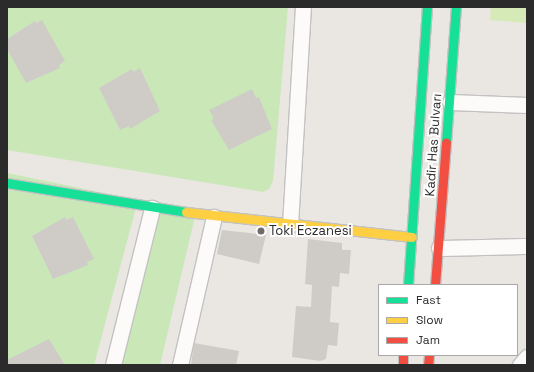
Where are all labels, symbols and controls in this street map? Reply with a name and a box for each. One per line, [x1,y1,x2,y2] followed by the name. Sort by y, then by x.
[423,93,445,197] street label: Kadir Has Bulvarı
[269,223,352,239] place label: Toki Eczanesi
[256,226,266,236] marker: Toki Eczanesi
[378,284,518,356] legend
[416,292,441,308] text: Fast
[416,312,443,328] text: Slow
[416,332,440,348] text: Jam

